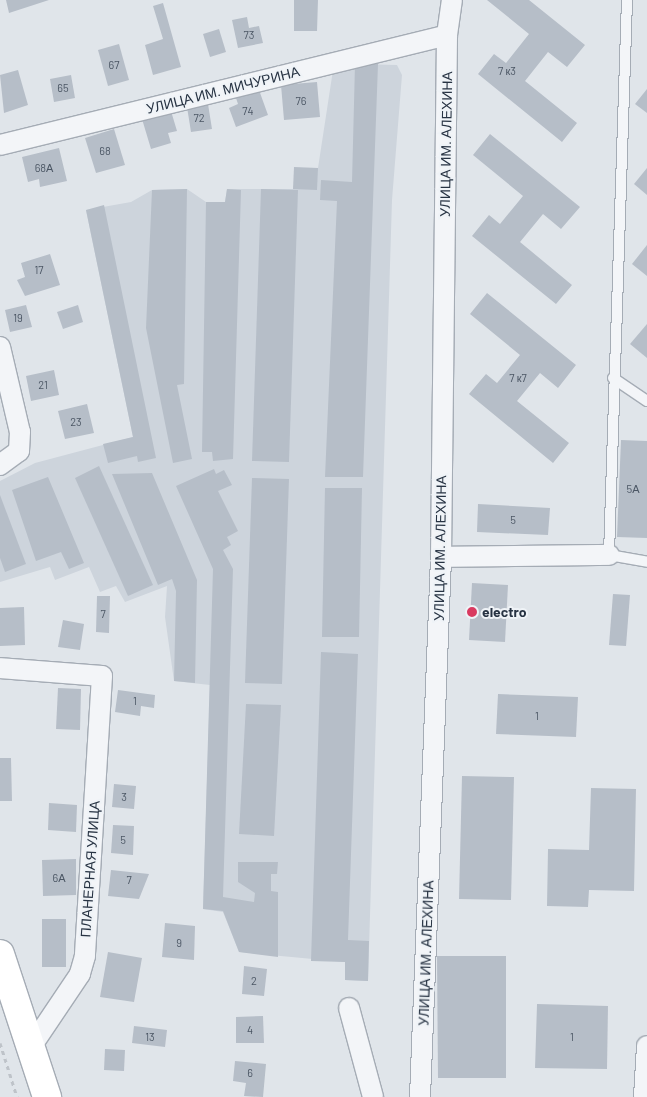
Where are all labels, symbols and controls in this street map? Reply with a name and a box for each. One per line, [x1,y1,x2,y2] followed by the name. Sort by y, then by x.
[244,28,254,42] house number: 73
[109,58,119,72] house number: 67
[145,63,301,117] street label: УЛИЦА ИМ. МИЧУРИНА
[498,64,516,78] house number: 7 к3
[436,71,456,217] street label: УЛИЦА ИМ. АЛЕХИНА
[57,81,69,95] house number: 65
[296,94,306,108] house number: 76
[242,104,254,118] house number: 74
[193,111,205,125] house number: 72
[99,144,111,158] house number: 68
[35,161,53,175] house number: 68А
[34,263,44,277] house number: 17
[13,311,23,325] house number: 19
[509,371,527,385] house number: 7 к7
[38,378,48,392] house number: 21
[70,415,82,429] house number: 23
[430,475,450,621] street label: УЛИЦА ИМ. АЛЕХИНА
[627,482,639,496] house number: 5А
[510,513,516,527] house number: 5
[482,604,527,620] place label: electro
[466,606,478,618] marker: electro
[100,607,106,621] house number: 7
[133,694,137,708] house number: 1
[535,709,539,723] house number: 1
[121,790,127,804] house number: 3
[77,800,103,938] street label: ПЛАНЕРНАЯ УЛИЦА
[120,833,126,847] house number: 5
[52,871,66,885] house number: 6А
[126,873,132,887] house number: 7
[415,880,437,1026] street label: УЛИЦА ИМ. АЛЕХИНА
[176,936,182,950] house number: 9
[251,974,257,988] house number: 2
[247,1023,253,1037] house number: 4
[145,1030,155,1044] house number: 13
[570,1030,574,1044] house number: 1
[247,1066,253,1080] house number: 6

